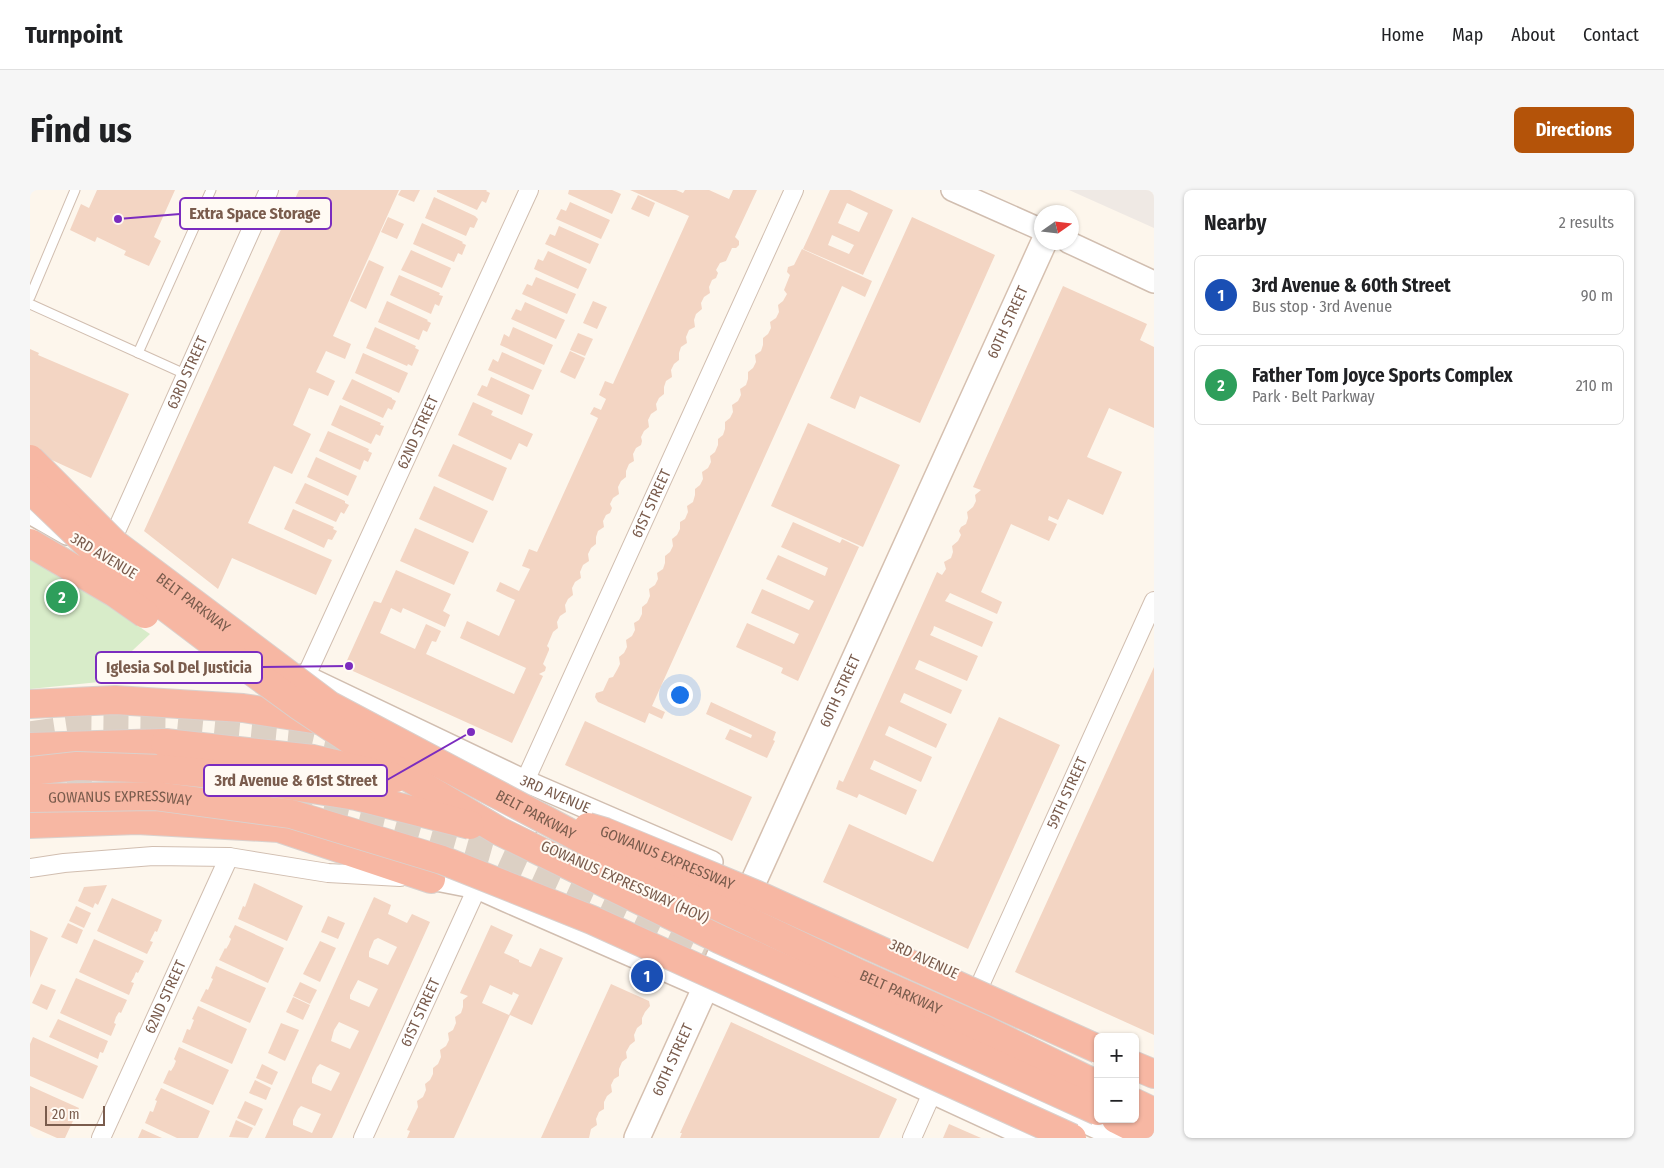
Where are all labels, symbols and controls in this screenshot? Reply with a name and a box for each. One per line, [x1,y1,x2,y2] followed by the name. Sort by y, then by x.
[25,21,123,49] text: Turnpoint
[1381,24,1424,46] text: Home
[1452,24,1483,46] text: Map
[1511,24,1555,46] text: About
[1583,24,1639,46] text: Contact
[1514,107,1634,153] button: Directions
[30,109,132,151] text: Find us
[180,198,331,229] callout: Extra Space Storage
[189,204,321,223] text: Extra Space Storage
[1034,205,1079,250] north arrow
[1204,210,1266,236] text: Nearby
[1559,213,1614,232] text: 2 results
[1252,274,1451,297] text: 3rd Avenue & 60th Street
[983,283,1032,361] street label: 60TH STREET
[1218,286,1224,305] text: 1
[1581,286,1613,305] text: 90 m
[1252,297,1392,316] text: Bus stop · 3rd Avenue
[163,333,211,412] street label: 63RD STREET
[1252,364,1513,387] text: Father Tom Joyce Sports Complex
[1217,376,1225,395] text: 2
[1576,376,1613,395] text: 210 m
[1252,387,1375,406] text: Park · Belt Parkway
[393,393,442,472] street label: 62ND STREET
[628,466,675,541] street label: 61ST STREET
[67,529,141,583] street label: 3RD AVENUE
[153,569,234,637] street label: BELT PARKWAY
[46,578,78,616] pin: 2
[96,652,262,683] callout: Iglesia Sol Del Justicia
[816,652,864,730] street label: 60TH STREET
[106,658,252,677] text: Iglesia Sol Del Justicia
[667,682,693,708] your location
[1043,754,1091,831] street label: 59TH STREET
[204,765,387,796] callout: 3rd Avenue & 61st Street
[213,771,378,790] text: 3rd Avenue & 61st Street
[517,771,593,817] street label: 3RD AVENUE
[493,786,579,843] street label: BELT PARKWAY
[48,787,193,810] street label: GOWANUS EXPRESSWAY
[598,822,737,894] street label: GOWANUS EXPRESSWAY
[538,837,712,927] street label: GOWANUS EXPRESSWAY (HOV)
[886,935,962,983] street label: 3RD AVENUE
[141,957,190,1036] street label: 62ND STREET
[631,957,663,995] pin: 1
[857,966,945,1019] street label: BELT PARKWAY
[397,975,444,1050] street label: 61ST STREET
[648,1021,697,1099] street label: 60TH STREET
[1094,1033,1139,1123] map controls
[1094,1033,1139,1078] button: +
[1094,1078,1139,1123] button: −
[45,1103,105,1126] scale bar
[52,1106,80,1123] text: 20 m

